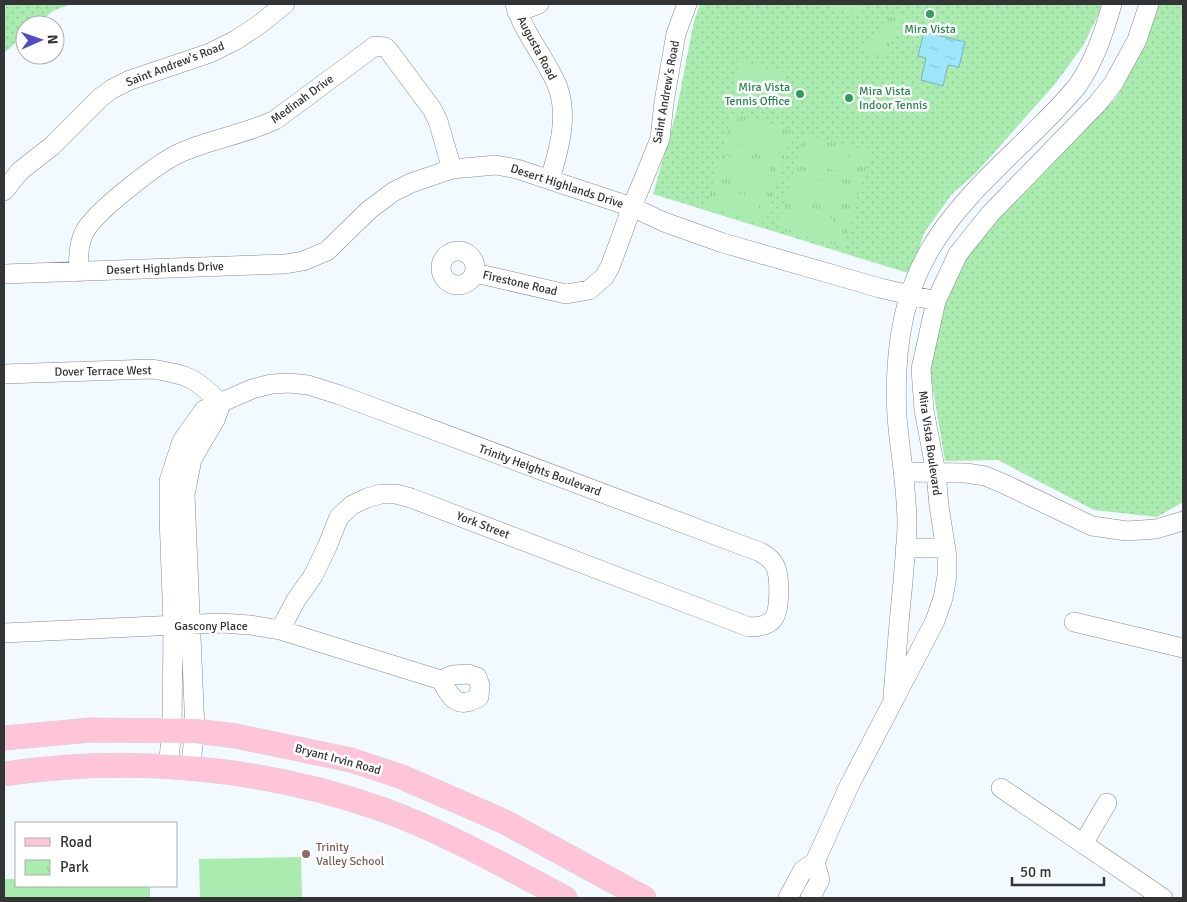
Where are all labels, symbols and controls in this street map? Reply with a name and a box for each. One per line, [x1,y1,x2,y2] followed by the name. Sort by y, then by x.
[924,8,936,20] marker: Mira Vista
[513,14,560,83] street label: Augusta Road
[15,15,65,65] north arrow
[904,22,956,37] place label: Mira Vista
[44,34,61,45] text: N
[124,39,227,90] street label: Saint Andrew's Road
[650,39,683,145] street label: Saint Andrew's Road
[268,72,337,127] street label: Medinah Drive
[725,80,790,109] place label: Mira Vista Tennis Office
[859,84,927,113] place label: Mira Vista Indoor Tennis
[794,88,806,100] marker: Mira Vista Tennis Office
[843,92,855,104] marker: Mira Vista Indoor Tennis
[508,161,625,212] street label: Desert Highlands Drive
[106,259,224,278] street label: Desert Highlands Drive
[481,268,559,299] street label: Firestone Road
[54,363,152,380] street label: Dover Terrace West
[915,390,944,497] street label: Mira Vista Boulevard
[477,441,603,500] street label: Trinity Heights Boulevard
[454,508,512,542] street label: York Street
[174,619,248,634] street label: Gascony Place
[293,741,383,778] street label: Bryant Irvin Road
[15,822,178,887] legend
[60,833,92,851] text: Road
[316,840,385,869] place label: Trinity Valley School
[300,848,312,860] marker: Trinity Valley School
[1012,854,1104,886] scale bar
[60,858,89,876] text: Park
[1020,863,1051,881] text: 50 m

